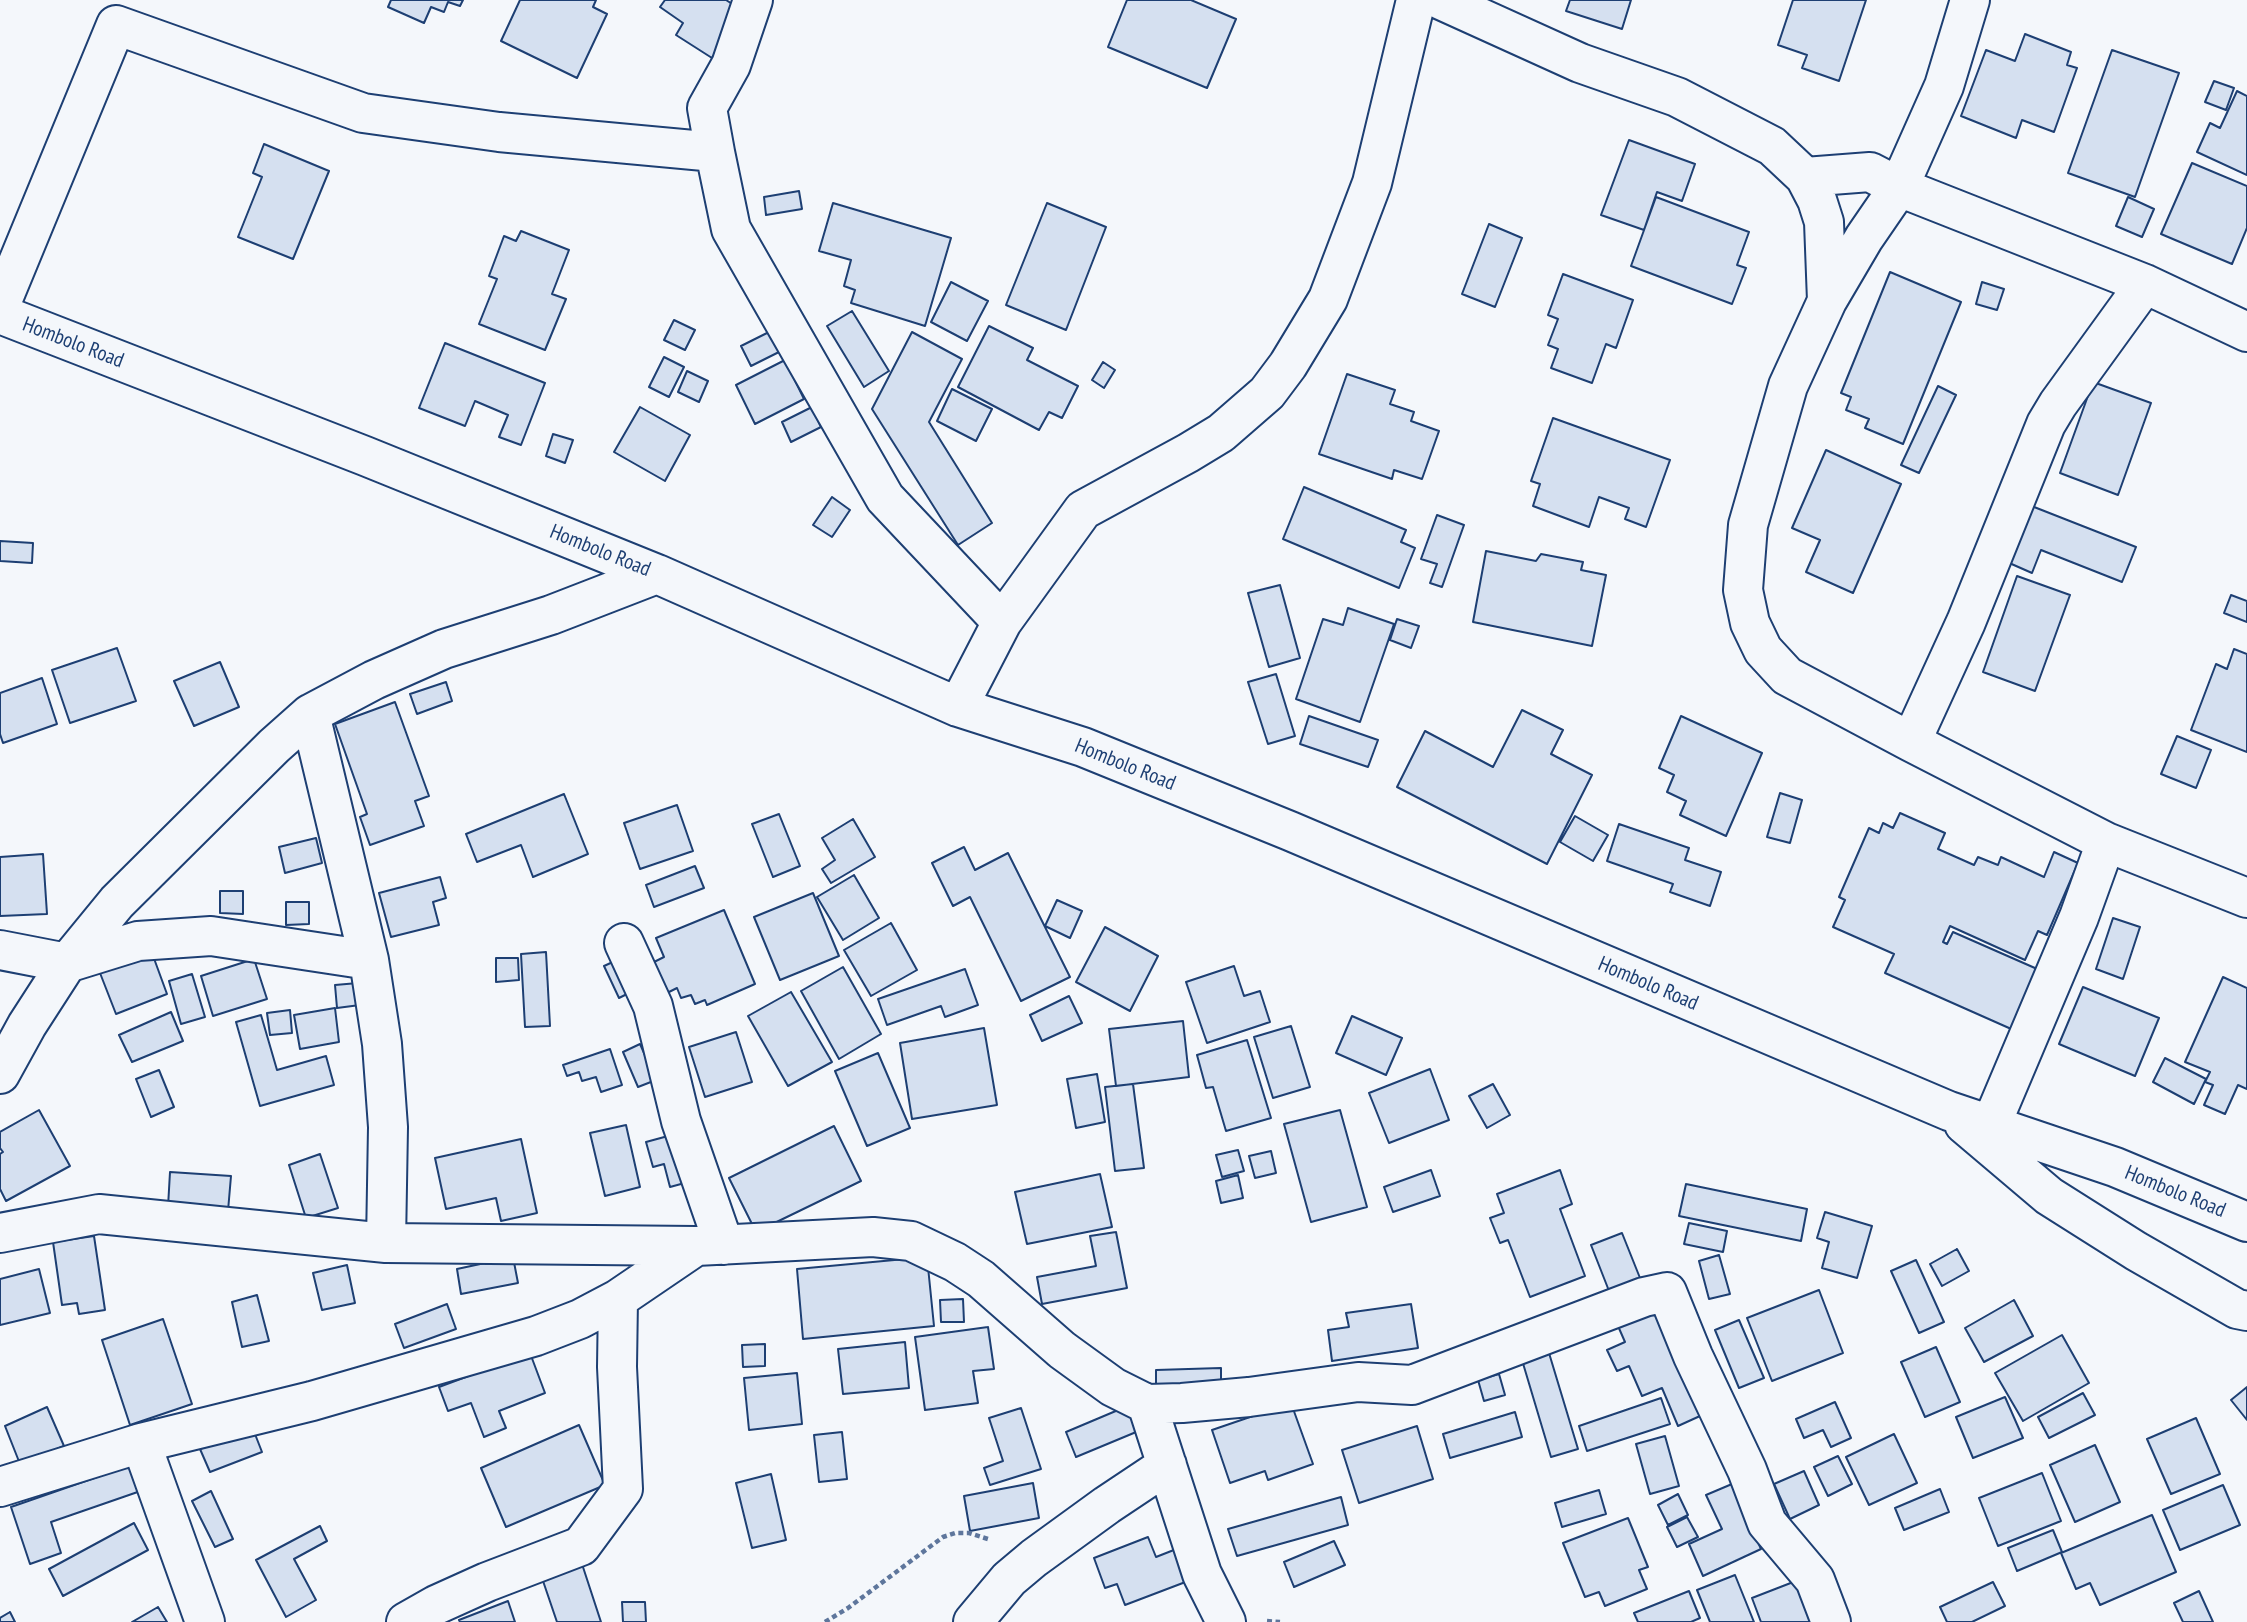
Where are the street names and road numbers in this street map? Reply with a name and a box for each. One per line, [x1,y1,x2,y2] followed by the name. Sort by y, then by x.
[19,312,127,374] street label: Hombolo Road
[546,519,654,583] street label: Hombolo Road
[1071,733,1179,797] street label: Hombolo Road
[1594,952,1702,1016] street label: Hombolo Road
[2121,1160,2229,1224] street label: Hombolo Road

